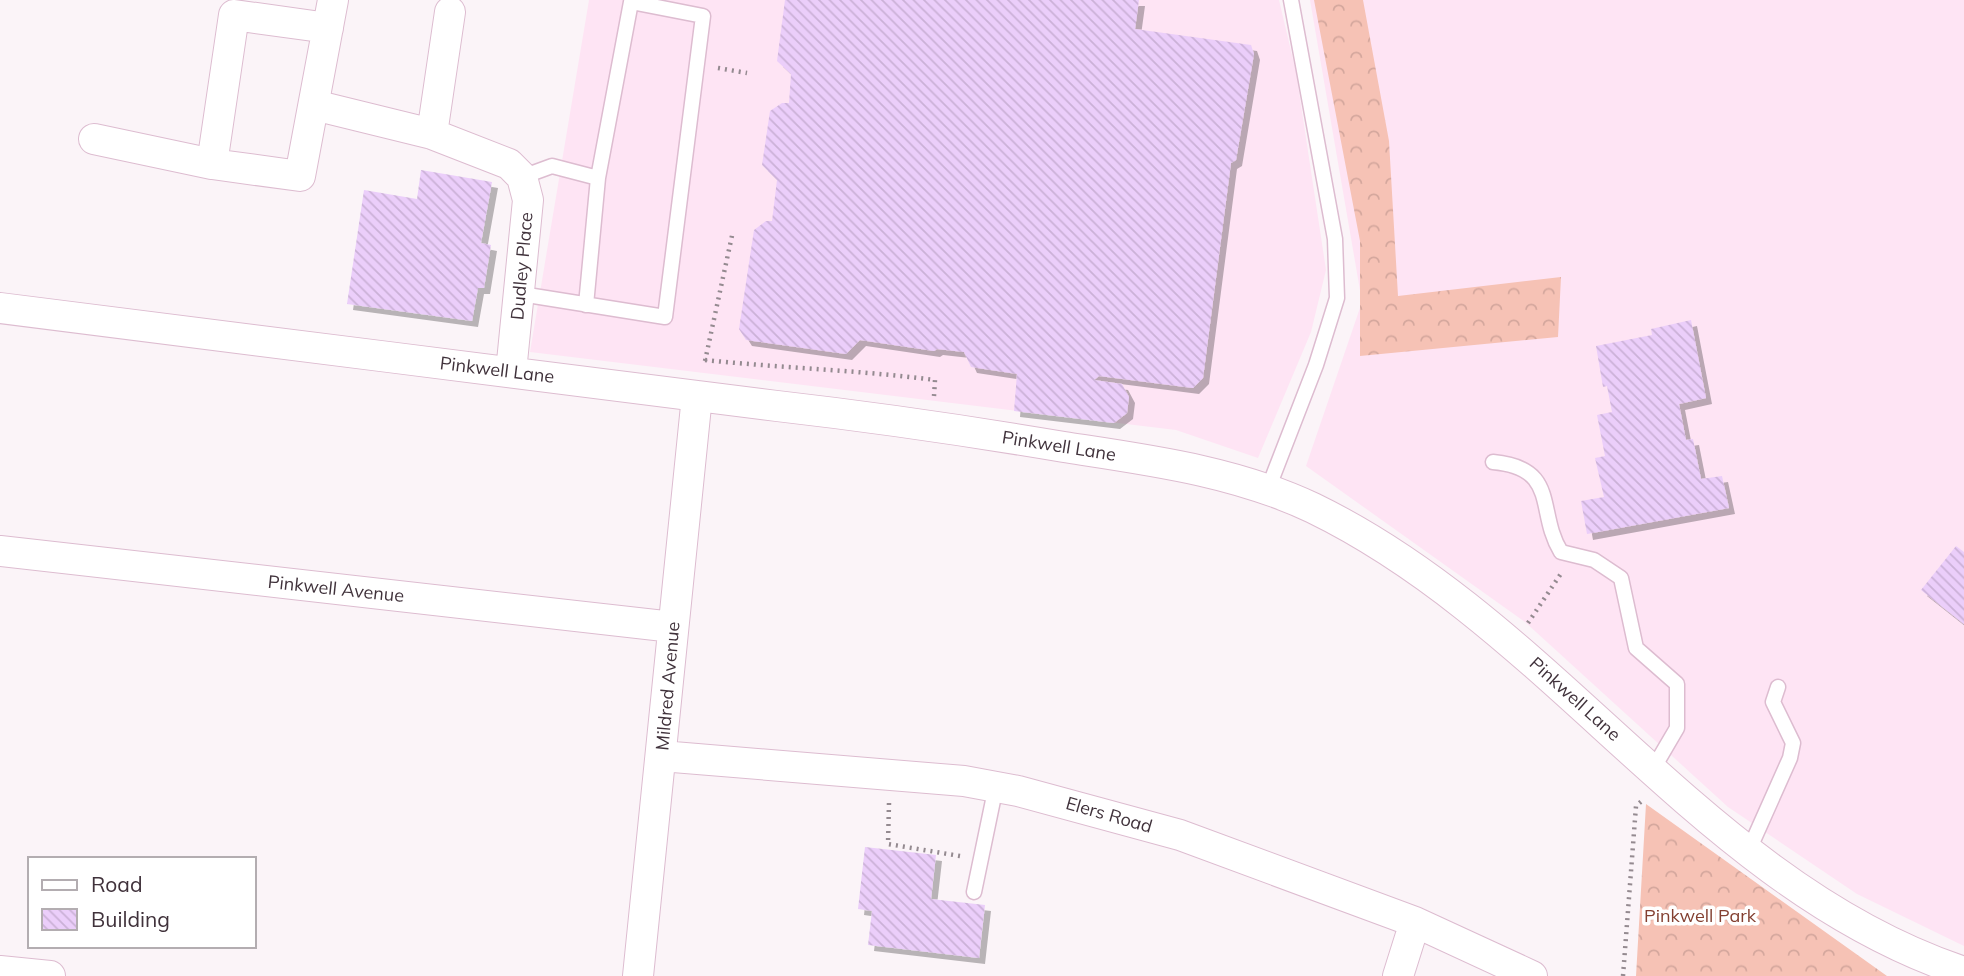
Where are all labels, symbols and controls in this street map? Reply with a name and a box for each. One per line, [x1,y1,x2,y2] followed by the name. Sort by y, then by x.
[505,211,538,321] street label: Dudley Place
[439,351,556,388] street label: Pinkwell Lane
[1000,425,1118,466] street label: Pinkwell Lane
[267,570,405,607] street label: Pinkwell Avenue
[650,621,685,751] street label: Mildred Avenue
[1525,652,1626,746] street label: Pinkwell Lane
[1063,791,1155,838] street label: Elers Road
[28,857,256,948] legend
[91,871,142,897] text: Road
[1644,904,1757,927] park label: Pinkwell Park
[91,906,170,932] text: Building

